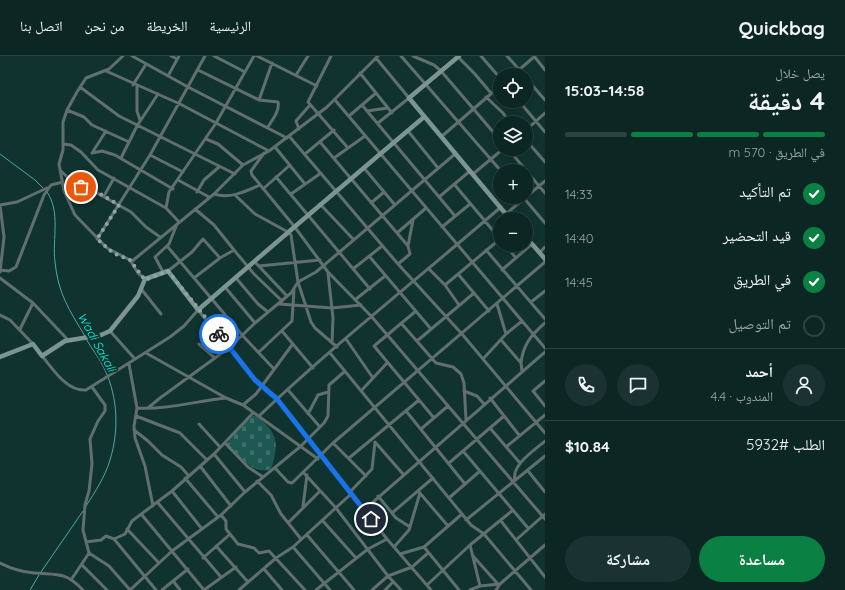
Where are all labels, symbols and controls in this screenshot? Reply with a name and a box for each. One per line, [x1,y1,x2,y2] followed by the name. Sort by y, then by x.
[738,16,825,40] text: Quickbag
[20,17,63,35] text: اتصل بنا
[85,17,124,35] text: من نحن
[146,17,188,35] text: الخريطة
[210,17,251,35] text: الرئيسية
[775,65,825,81] text: يصل خلال
[493,68,533,252] map controls
[493,68,533,108] button: locate
[565,81,644,100] text: 14:58–15:03
[748,84,825,117] text: 4 دقيقة
[493,116,533,156] button: layers
[728,144,825,160] text: في الطريق · 570 m
[493,164,533,204] button: +
[64,170,98,204] pin
[70,176,92,198] icon: bag
[739,182,791,201] text: تم التأكيد
[803,183,825,205] icon: check
[565,186,593,202] text: 14:33
[493,212,533,252] button: −
[723,226,791,245] text: قيد التحضير
[803,227,825,249] icon: check
[565,230,593,246] text: 14:40
[733,270,791,289] text: في الطريق
[803,271,825,293] icon: check
[565,274,593,290] text: 14:45
[75,310,120,375] water label: Wadi Sakali
[199,314,239,354] courier
[729,314,791,333] text: تم التوصيل
[208,323,230,345] icon: bike
[746,362,773,381] text: أحمد
[565,364,607,406] button: phone
[617,364,659,406] button: chat
[783,364,825,406] button: person
[710,388,773,404] text: المندوب · 4.4
[746,435,825,454] text: الطلب #5932
[565,437,610,456] text: $10.84
[354,502,388,536] pin
[360,508,382,530] icon: home
[565,536,691,582] button: مشاركة
[699,536,825,582] button: مساعدة

